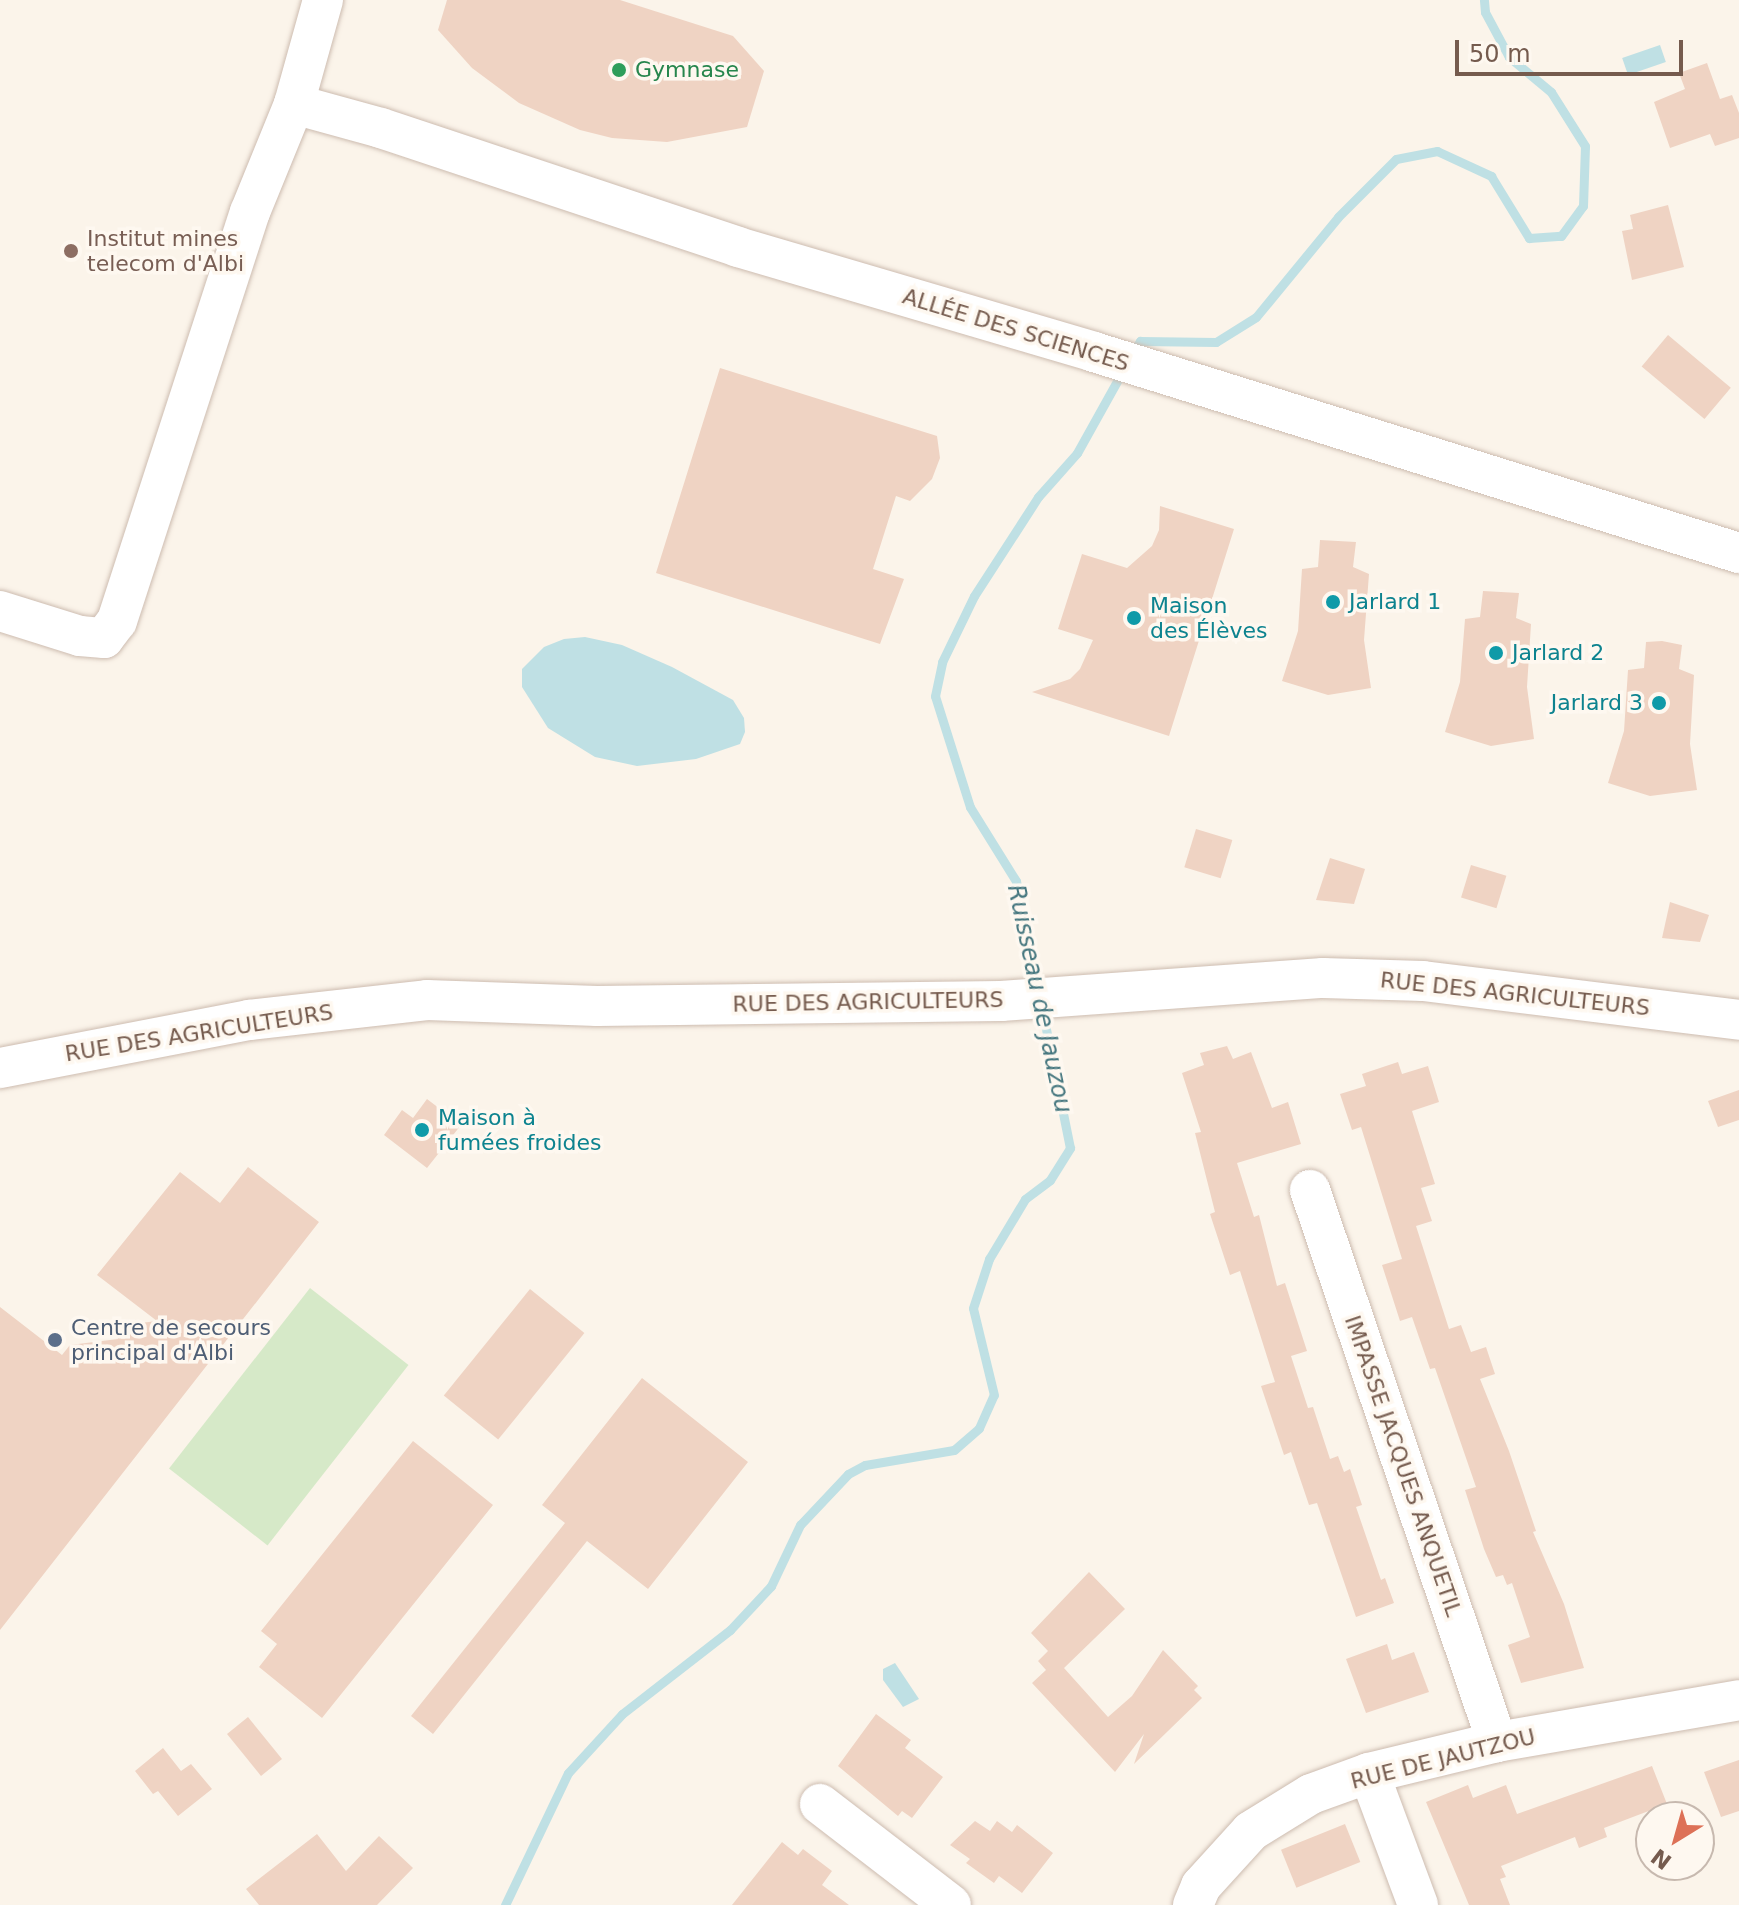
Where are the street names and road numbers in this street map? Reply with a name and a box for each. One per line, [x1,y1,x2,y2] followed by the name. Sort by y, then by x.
[900,283,1132,377] street label: ALLÉE DES SCIENCES
[1379,967,1651,1021] street label: RUE DES AGRICULTEURS
[732,986,1004,1018] street label: RUE DES AGRICULTEURS
[63,999,335,1067] street label: RUE DES AGRICULTEURS
[1339,1312,1467,1620] street label: IMPASSE JACQUES ANQUETIL
[1348,1723,1538,1795] street label: RUE DE JAUTZOU

